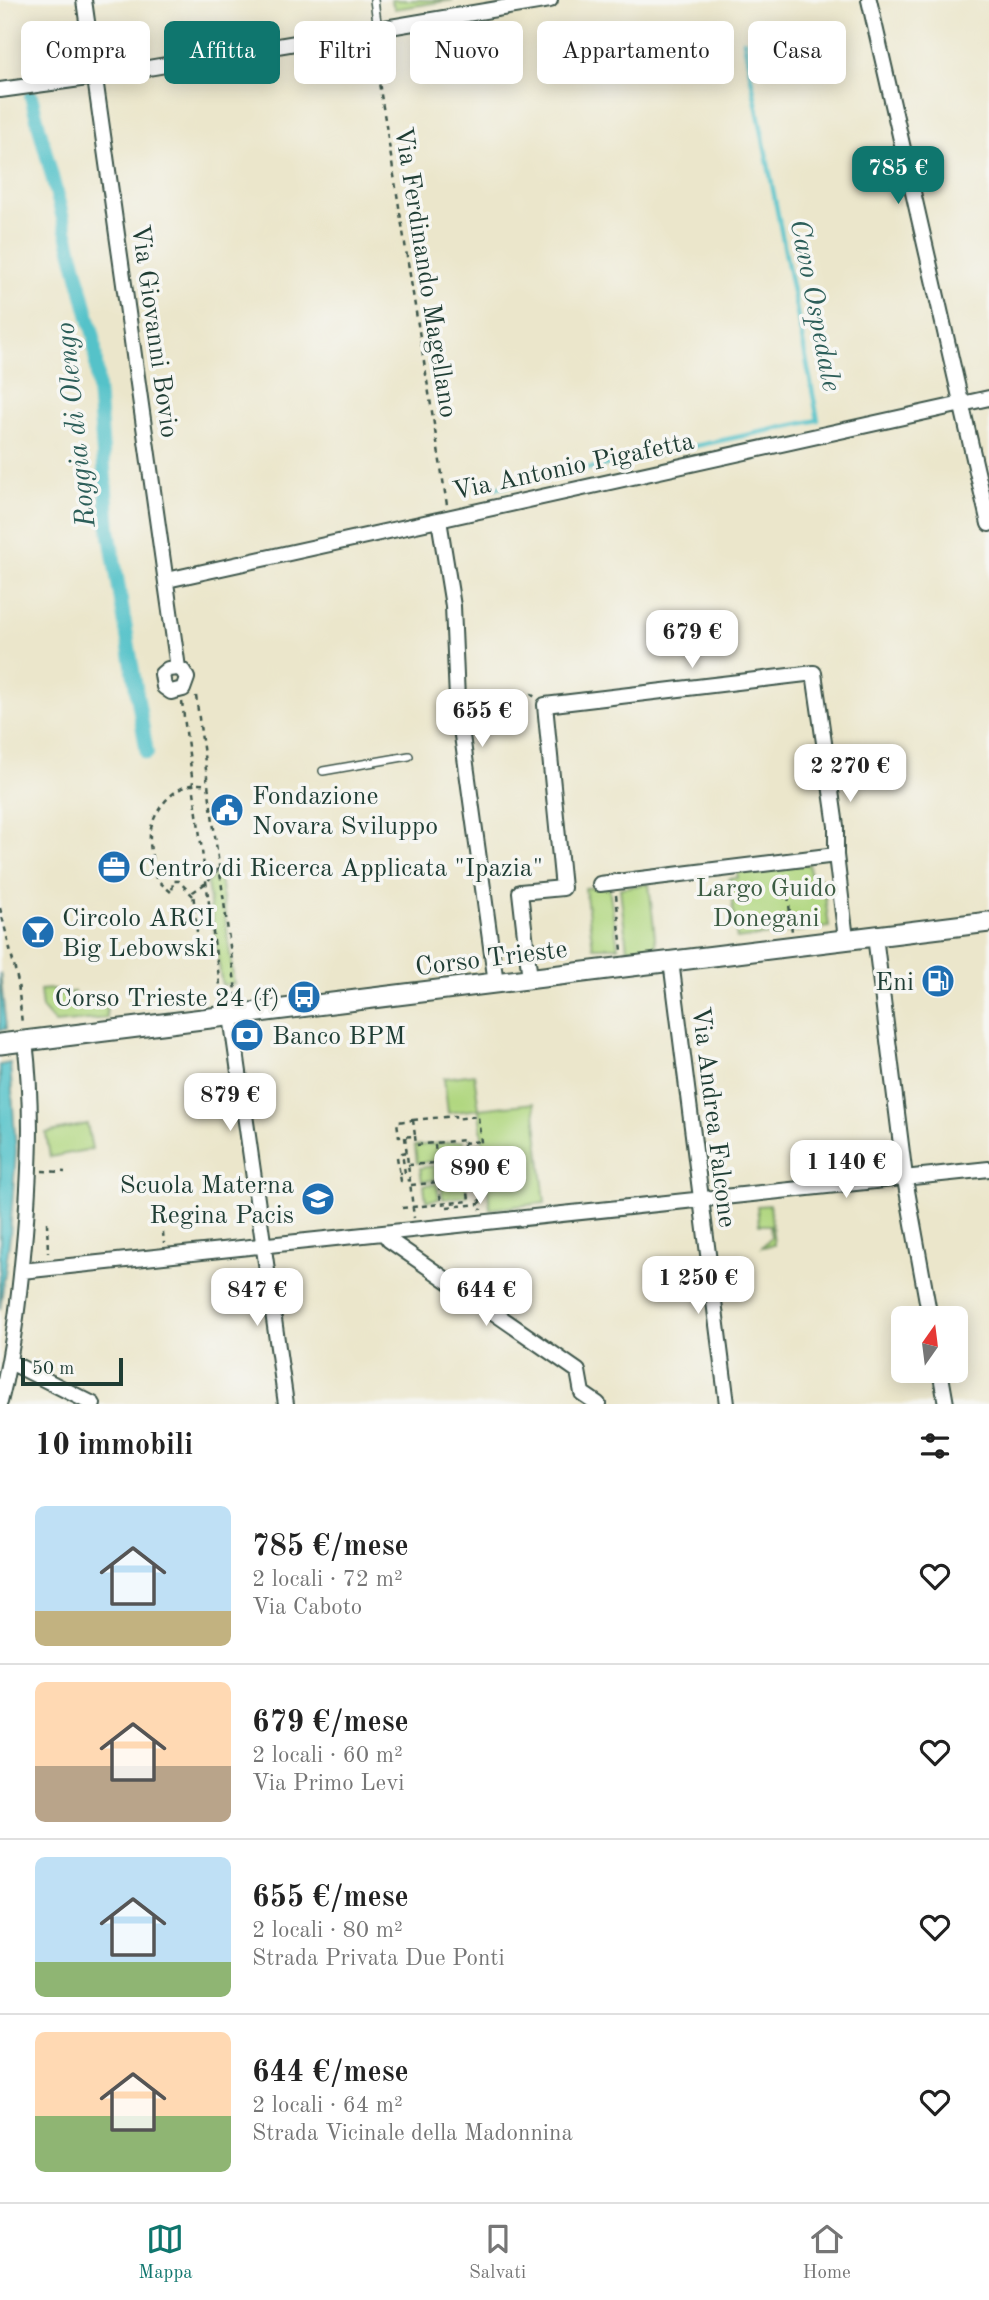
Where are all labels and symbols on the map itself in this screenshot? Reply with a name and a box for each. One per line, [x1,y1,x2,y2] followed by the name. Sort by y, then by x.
[389,125,461,420] street label: Via Ferdinando Magellano
[849,146,947,206] pin: 785 €
[784,217,844,394] water label: Cavo Ospedale
[126,223,182,440] street label: Via Giovanni Bovio
[52,321,102,530] water label: Roggia di Olengo
[450,429,697,505] street label: Via Antonio Pigafetta
[643,610,741,670] pin: 679 €
[433,690,531,749] pin: 655 €
[785,744,915,804] pin: 2 270 €
[252,784,438,840] place label: Fondazione Novara Sviluppo
[208,791,246,829] public building icon: Fondazione Novara Sviluppo
[95,848,133,886] office icon: Centro di Ricerca Applicata "Ipazia"
[138,856,543,882] place label: Centro di Ricerca Applicata "Ipazia"
[695,876,837,932] park label: Largo Guido Donegani
[62,906,215,962] place label: Circolo ARCI Big Lebowski
[19,913,57,951] bar icon: Circolo ARCI Big Lebowski
[414,937,569,981] street label: Corso Trieste
[919,962,957,1000] fuel station icon: Eni
[875,970,914,996] place label: Eni
[285,978,323,1016] bus stop icon: Corso Trieste 24 (f)
[54,986,280,1012] place label: Corso Trieste 24 (f)
[687,1005,739,1229] street label: Via Andrea Falcone
[228,1016,266,1054] bank icon: Banco BPM
[272,1024,406,1050] place label: Banco BPM
[181,1074,279,1133] pin: 879 €
[781,1140,911,1200] pin: 1 140 €
[431,1146,529,1206] pin: 890 €
[119,1173,294,1229] place label: Scuola Materna Regina Pacis
[299,1180,337,1218] school or university icon: Scuola Materna Regina Pacis
[633,1256,763,1316] pin: 1 250 €
[208,1268,306,1328] pin: 847 €
[437,1268,535,1328] pin: 644 €
[891,1306,968,1382] north arrow
[21,1355,122,1387] scale bar

